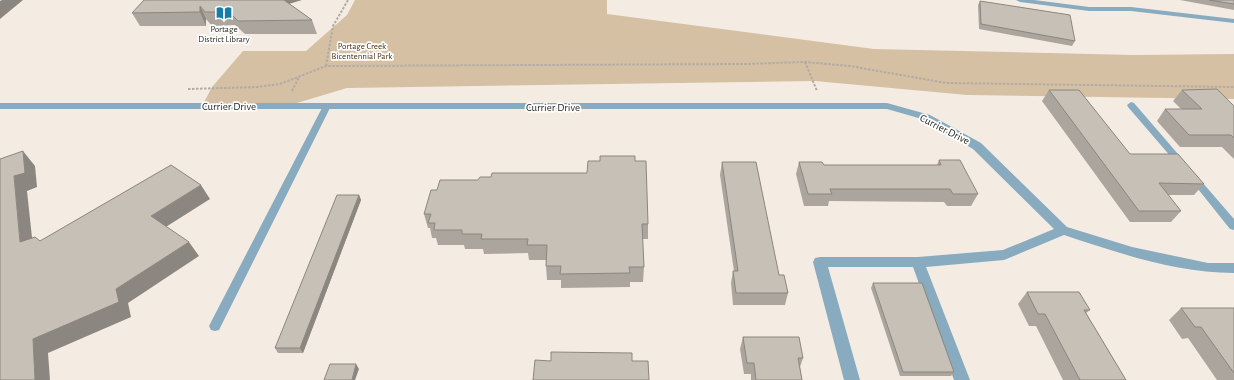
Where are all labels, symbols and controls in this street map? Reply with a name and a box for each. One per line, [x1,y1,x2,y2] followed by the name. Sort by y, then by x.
[215,4,233,22] library icon: Portage District Library
[198,25,250,44] place label: Portage District Library
[332,42,393,61] park label: Portage Creek Bicentennial Park
[202,101,256,112] street label: Currier Drive
[526,102,580,113] street label: Currier Drive
[918,112,971,147] street label: Currier Drive

